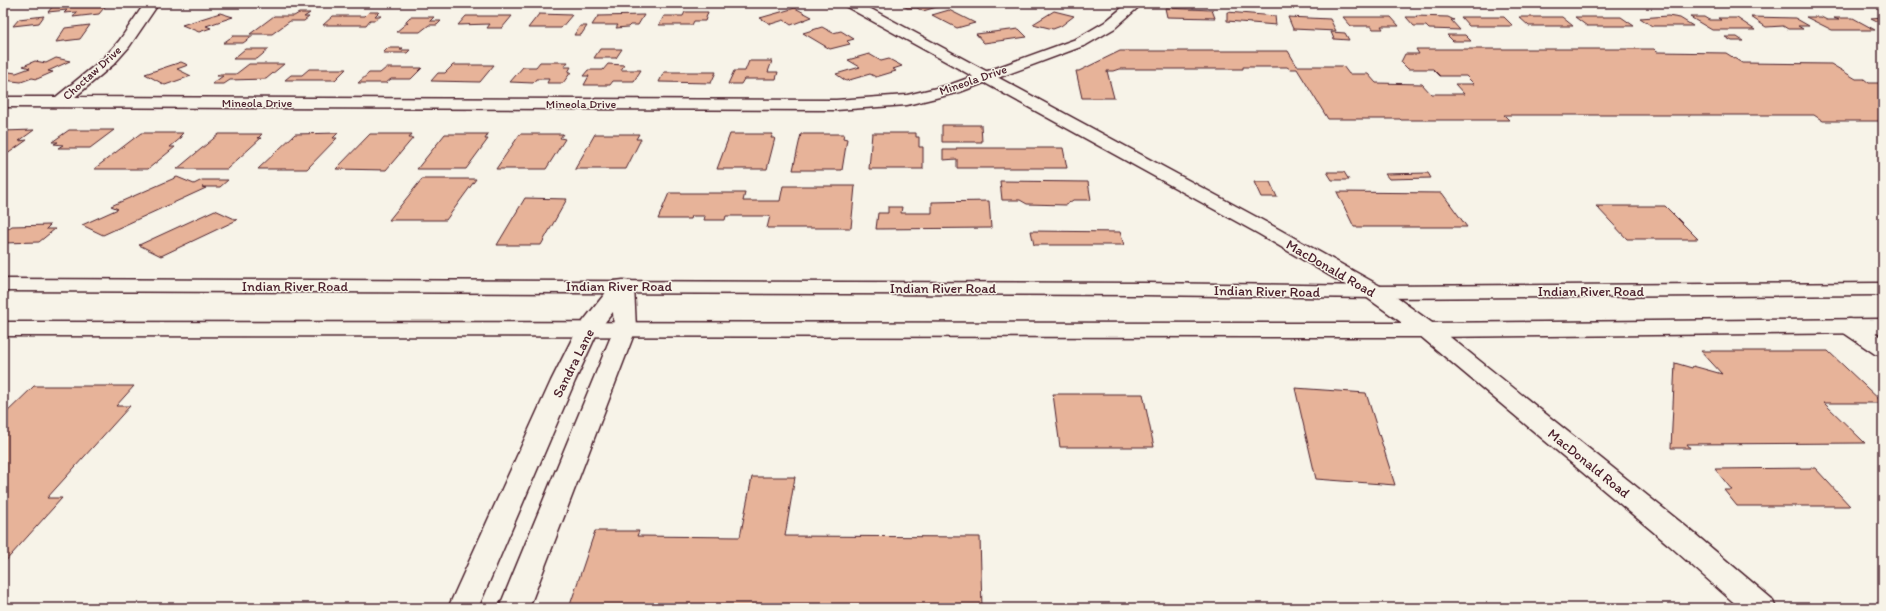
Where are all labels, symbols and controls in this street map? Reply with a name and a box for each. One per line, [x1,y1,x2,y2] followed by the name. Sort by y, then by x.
[60,43,124,103] street label: Choctaw Drive
[937,62,1009,98] street label: Mineola Drive
[222,96,292,110] street label: Mineola Drive
[546,97,616,111] street label: Mineola Drive
[1283,236,1379,301] street label: MacDonald Road
[242,278,349,295] street label: Indian River Road
[566,278,673,295] street label: Indian River Road
[890,280,997,297] street label: Indian River Road
[1214,282,1321,301] street label: Indian River Road
[1538,283,1645,300] street label: Indian River Road
[549,326,598,401] street label: Sandra Lane
[1544,425,1633,502] street label: MacDonald Road

